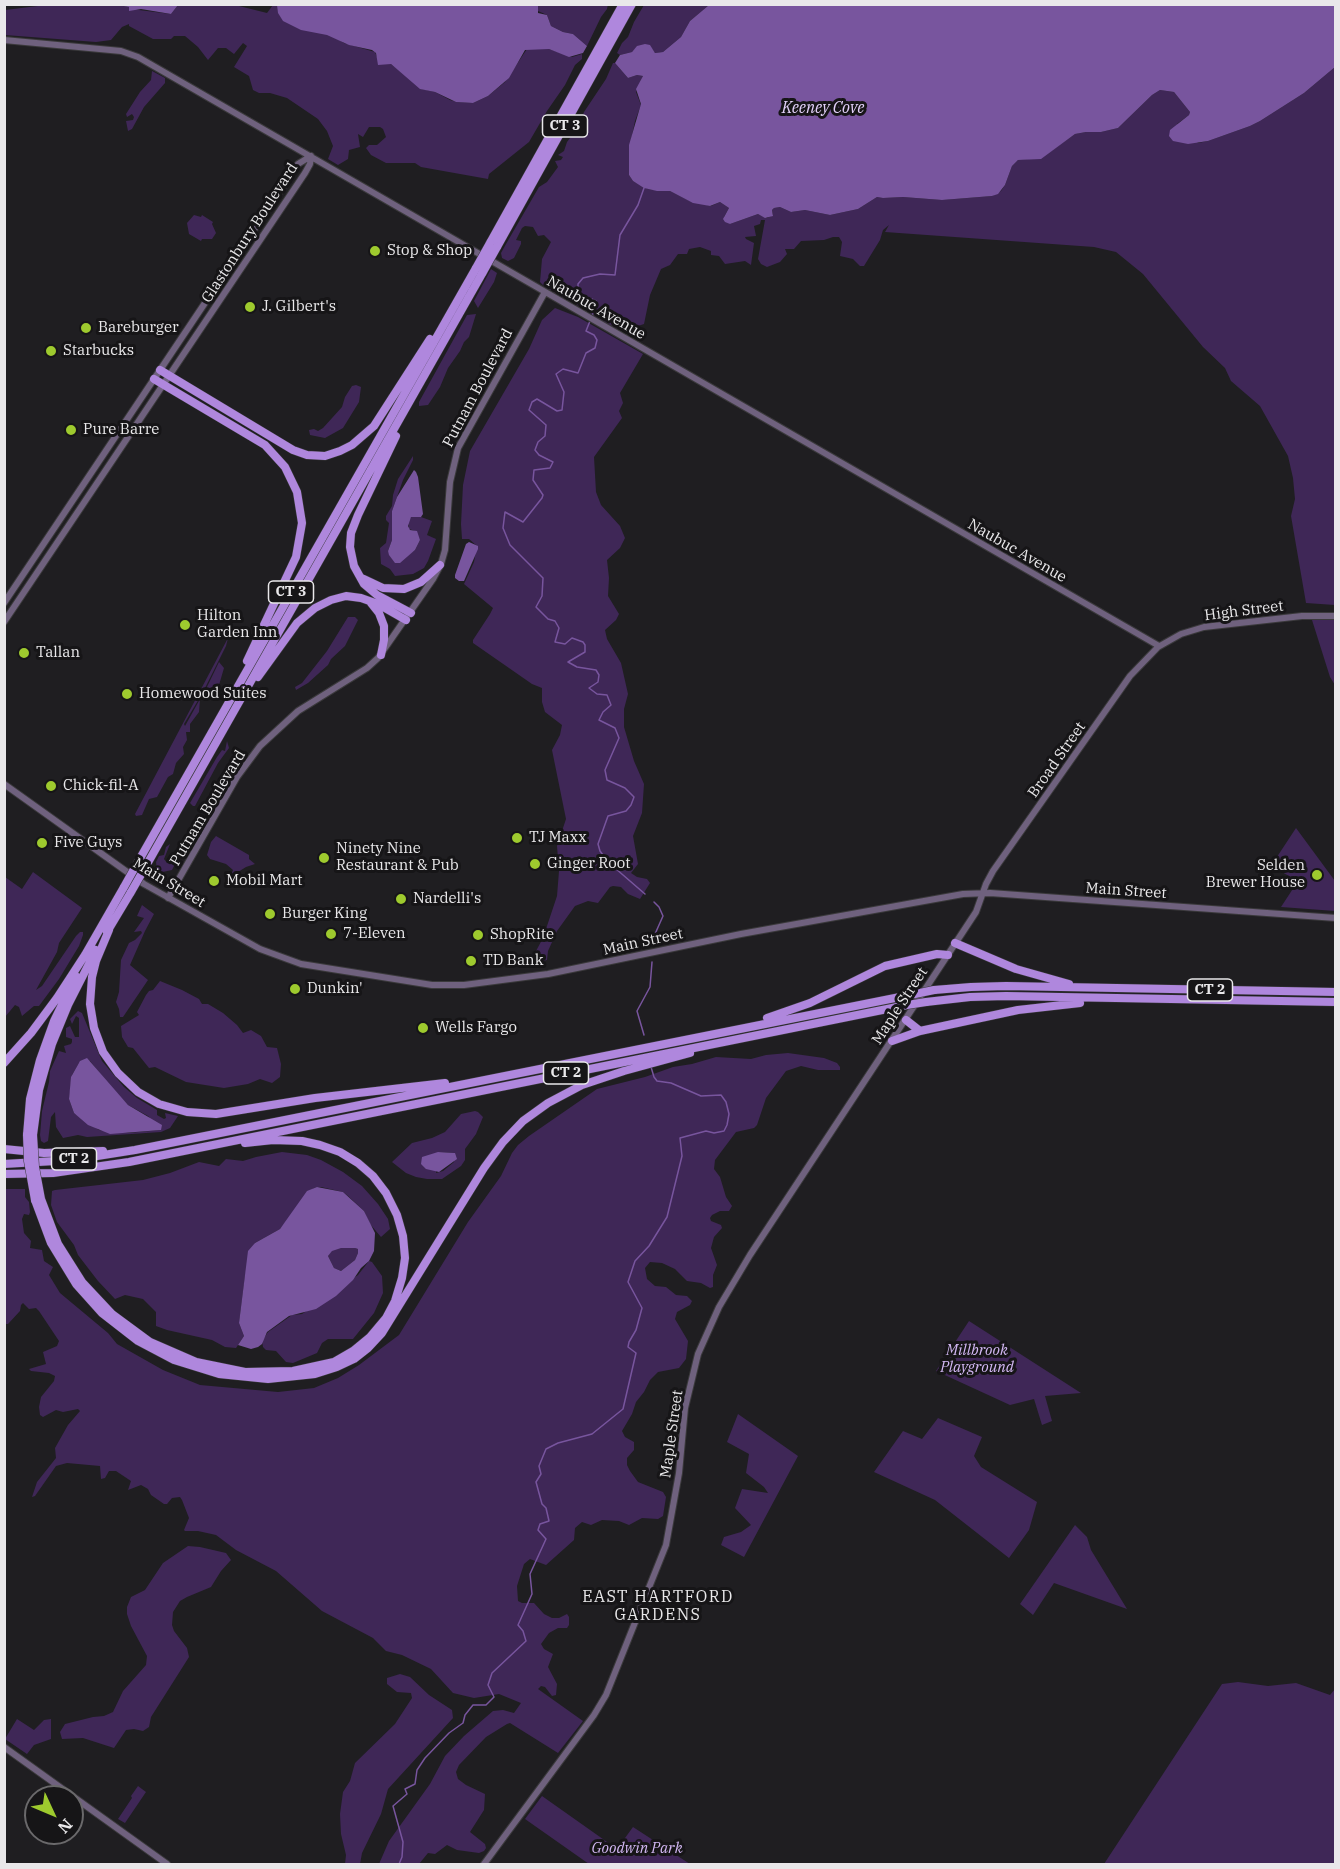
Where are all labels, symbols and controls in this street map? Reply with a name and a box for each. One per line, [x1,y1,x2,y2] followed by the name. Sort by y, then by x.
[782,98,864,118] water label: Keeney Cove
[542,115,588,137] road number: CT 3
[198,160,302,306] street label: Glastonbury Boulevard
[387,242,472,260] place label: Stop & Shop
[368,244,382,258] marker: Stop & Shop
[543,272,649,344] street label: Naubuc Avenue
[262,298,336,316] place label: J. Gilbert's
[243,300,257,314] marker: J. Gilbert's
[98,319,179,337] place label: Bareburger
[79,321,93,335] marker: Bareburger
[439,326,517,450] street label: Putnam Boulevard
[63,342,134,360] place label: Starbucks
[44,344,58,358] marker: Starbucks
[83,421,159,439] place label: Pure Barre
[64,423,78,437] marker: Pure Barre
[964,515,1070,587] street label: Naubuc Avenue
[268,581,314,603] road number: CT 3
[1203,597,1285,625] street label: High Street
[197,607,277,642] place label: Hilton Garden Inn
[178,618,192,632] marker: Hilton Garden Inn
[36,644,80,662] place label: Tallan
[17,646,31,660] marker: Tallan
[139,685,266,703] place label: Homewood Suites
[120,687,134,701] marker: Homewood Suites
[1024,719,1090,801] street label: Broad Street
[166,747,250,869] street label: Putnam Boulevard
[63,777,138,795] place label: Chick-fil-A
[44,779,58,793] marker: Chick-fil-A
[529,829,587,847] place label: TJ Maxx
[510,831,524,845] marker: TJ Maxx
[54,834,122,852] place label: Five Guys
[35,836,49,850] marker: Five Guys
[336,840,459,875] place label: Ninety Nine Restaurant & Pub
[317,851,331,865] marker: Ninety Nine Restaurant & Pub
[130,854,208,912] street label: Main Street
[547,855,631,873] place label: Ginger Root
[528,857,542,871] marker: Ginger Root
[1206,857,1305,892] place label: Selden Brewer House
[1310,868,1324,882] marker: Selden Brewer House
[226,872,303,890] place label: Mobil Mart
[207,874,221,888] marker: Mobil Mart
[1085,879,1167,903] street label: Main Street
[413,890,481,908] place label: Nardelli's
[394,892,408,906] marker: Nardelli's
[282,905,367,923] place label: Burger King
[263,907,277,921] marker: Burger King
[343,925,406,943] place label: 7-Eleven
[601,925,685,959] street label: Main Street
[490,926,554,944] place label: ShopRite
[324,927,338,941] marker: 7-Eleven
[471,928,485,942] marker: ShopRite
[483,952,543,970] place label: TD Bank
[464,954,478,968] marker: TD Bank
[868,964,932,1048] street label: Maple Street
[1188,979,1232,1001] road number: CT 2
[307,980,363,998] place label: Dunkin'
[288,982,302,996] marker: Dunkin'
[435,1019,517,1037] place label: Wells Fargo
[416,1021,430,1035] marker: Wells Fargo
[544,1062,588,1084] road number: CT 2
[52,1148,97,1170] road number: CT 2
[940,1342,1014,1377] park label: Millbrook Playground
[657,1389,687,1479] street label: Maple Street
[582,1587,734,1625] district label: EAST HARTFORD GARDENS
[24,1785,84,1845] north arrow
[54,1815,77,1838] text: N
[591,1840,683,1858] park label: Goodwin Park

